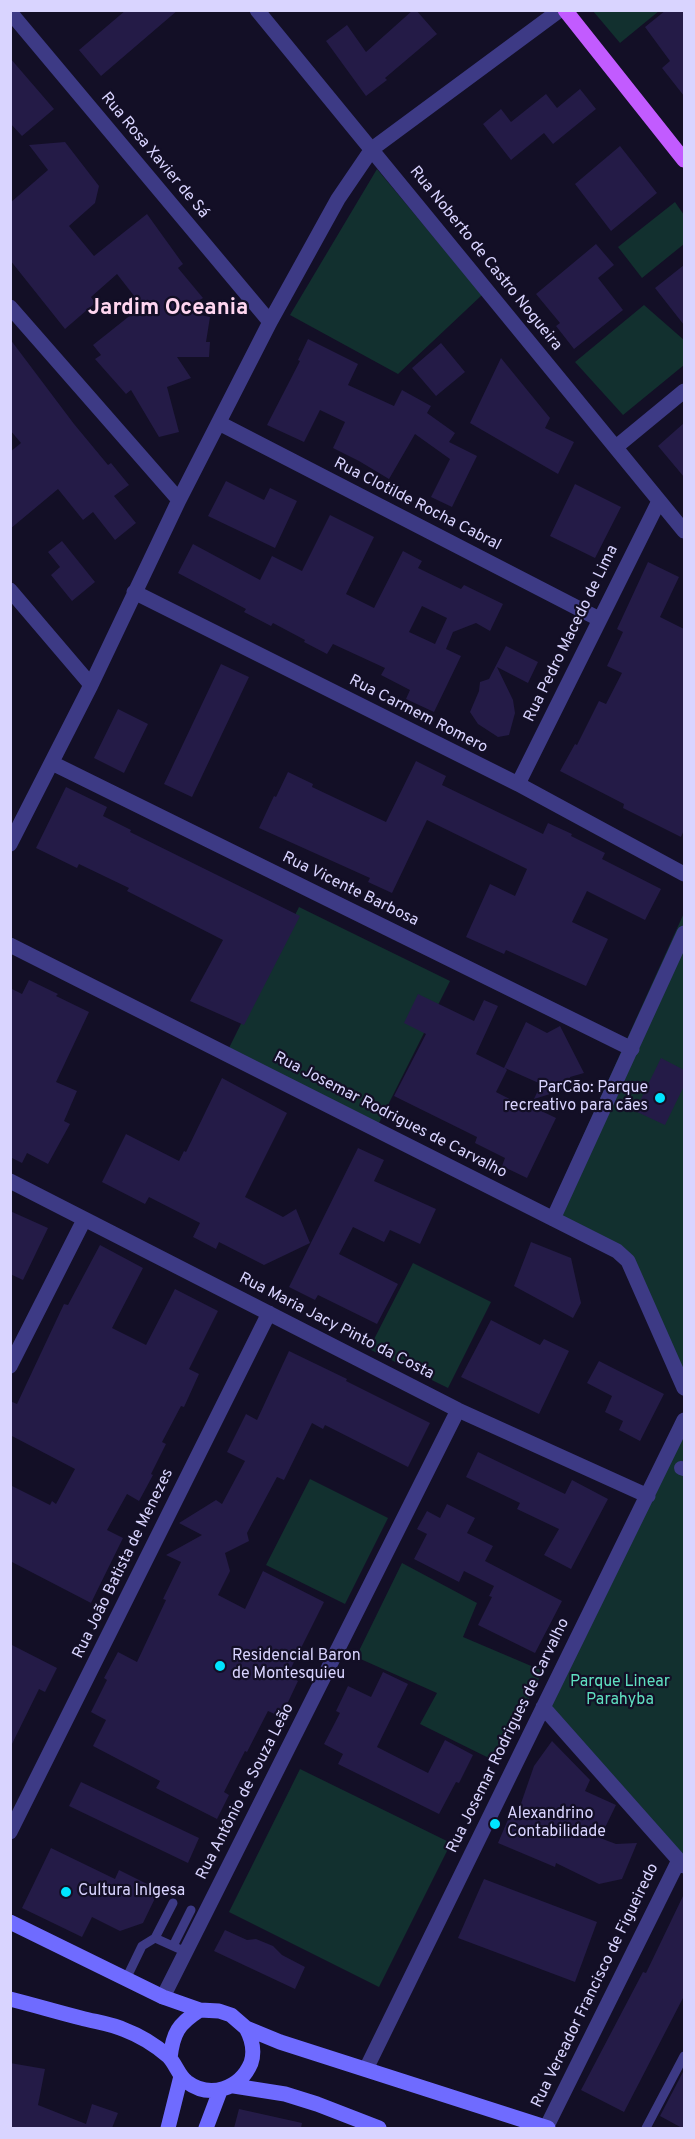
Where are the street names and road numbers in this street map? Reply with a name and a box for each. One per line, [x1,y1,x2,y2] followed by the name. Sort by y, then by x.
[96,89,212,223] street label: Rua Rosa Xavier de Sá
[405,163,565,355] street label: Rua Noberto de Castro Nogueira
[330,454,504,556] street label: Rua Clotilde Rocha Cabral
[521,542,623,726] street label: Rua Pedro Macedo de Lima
[345,672,491,758] street label: Rua Carmem Romero
[279,849,421,931] street label: Rua Vicente Barbosa
[270,1049,510,1183] street label: Rua Josemar Rodrigues de Carvalho
[235,1269,437,1385] street label: Rua Maria Jacy Pinto da Costa
[70,1466,178,1662] street label: Rua João Batista de Menezes
[444,1615,574,1857] street label: Rua Josemar Rodrigues de Carvalho
[193,1700,299,1884] street label: Rua Antônio de Souza Leão
[528,1861,664,2111] street label: Rua Vereador Francisco de Figueiredo

